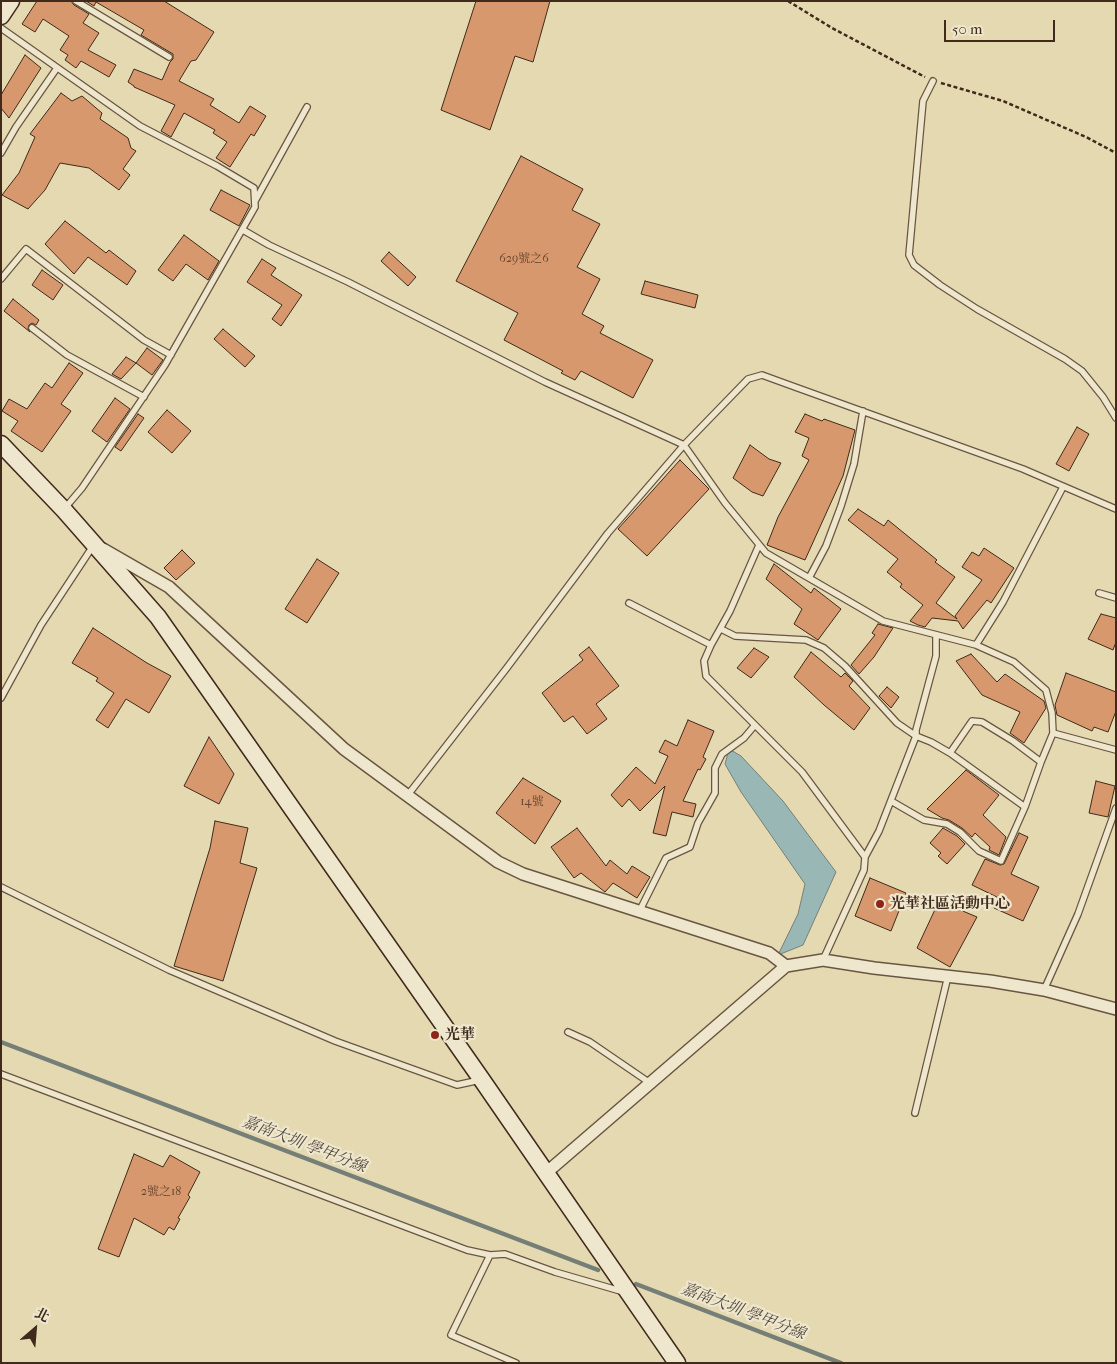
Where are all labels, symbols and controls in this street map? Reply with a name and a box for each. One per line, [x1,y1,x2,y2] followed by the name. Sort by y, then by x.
[947,10,1058,42] scale bar
[952,20,982,38] text: 50 m
[499,252,549,266] house number: 629號之6
[520,795,544,809] house number: 14號
[890,895,1010,913] place label: 光華社區活動中心
[874,898,886,910] marker: 光華社區活動中心
[445,1026,475,1044] place label: 光華
[429,1029,441,1041] marker: 光華
[239,1112,369,1178] water label: 嘉南大圳 學甲分線
[141,1185,181,1199] house number: 2號之18
[678,1279,808,1345] water label: 嘉南大圳 學甲分線
[10,1304,60,1354] north arrow
[32,1304,52,1326] text: 北

